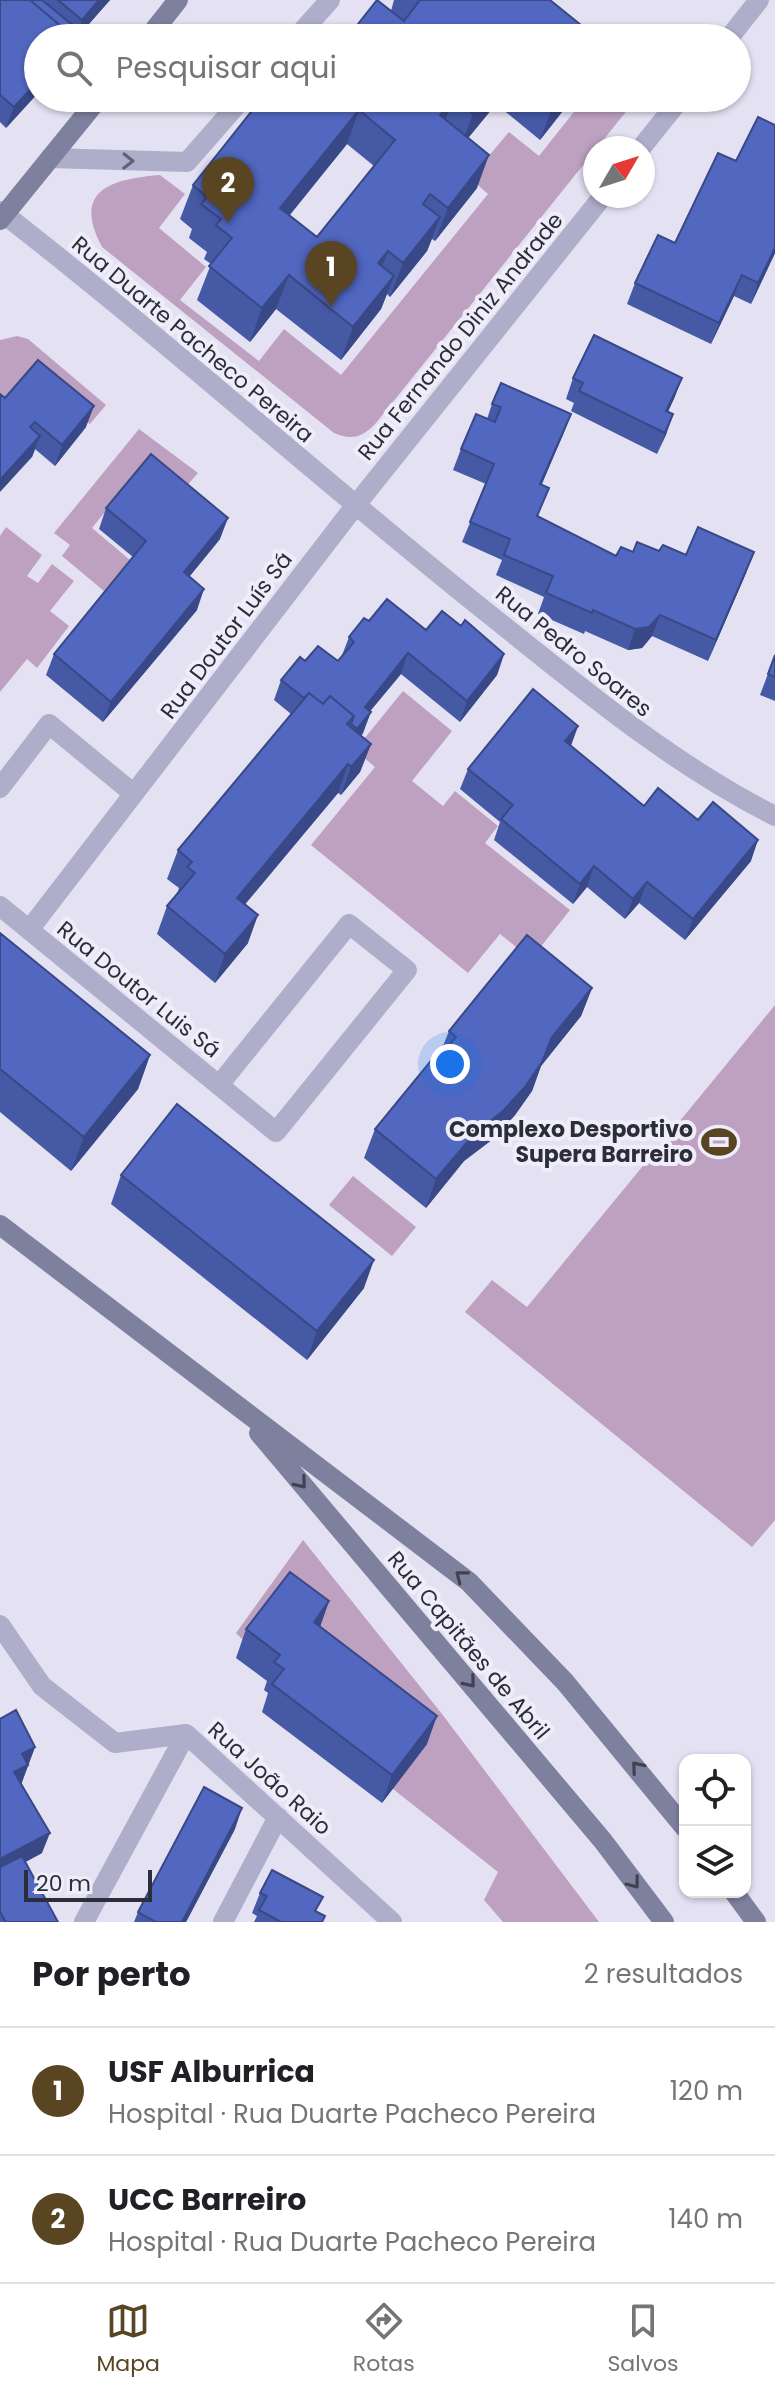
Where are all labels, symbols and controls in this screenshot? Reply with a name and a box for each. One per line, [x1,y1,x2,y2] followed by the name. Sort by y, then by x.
[24,24,751,112] search box
[52,46,96,90] icon: search
[116,46,337,89] text: Pesquisar aqui
[583,136,655,208] north arrow
[122,152,135,170] one-way arrow
[202,157,254,223] pin: 2
[351,206,570,467] street label: Rua Fernando Diniz Andrade
[65,229,320,450] street label: Rua Duarte Pacheco Pereira
[305,241,357,307] pin: 1
[153,545,300,725] street label: Rua Doutor Luís Sá
[489,579,658,724] street label: Rua Pedro Soares
[50,914,227,1065] street label: Rua Doutor Luis Sá
[430,1044,470,1084] your location
[449,1114,693,1170] place label: Complexo Desportivo Supera Barreiro
[700,1123,738,1161] sports icon: Complexo Desportivo Supera Barreiro
[292,1474,306,1489] one-way arrow
[380,1544,557,1746] street label: Rua Capitães de Abril
[456,1571,470,1586] one-way arrow
[460,1672,475,1687] one-way arrow
[201,1714,338,1842] street label: Rua João Raio
[679,1754,751,1898] map controls
[679,1754,751,1826] button: locate
[632,1761,647,1776] one-way arrow
[679,1826,751,1898] button: layers
[24,1866,152,1902] scale bar
[36,1868,91,1899] text: 20 m
[625,1874,639,1889] one-way arrow
[32,1950,191,1998] text: Por perto
[584,1956,743,1992] text: 2 resultados
[108,2050,315,2093] text: USF Alburrica
[53,2073,63,2109] text: 1
[670,2073,743,2109] text: 120 m
[108,2096,596,2132] text: Hospital · Rua Duarte Pacheco Pereira
[108,2178,306,2221] text: UCC Barreiro
[51,2201,65,2237] text: 2
[668,2201,743,2237] text: 140 m
[108,2224,596,2260] text: Hospital · Rua Duarte Pacheco Pereira
[96,2299,160,2380] tab: Mapa
[353,2299,415,2380] tab: Rotas
[607,2299,679,2380] tab: Salvos

